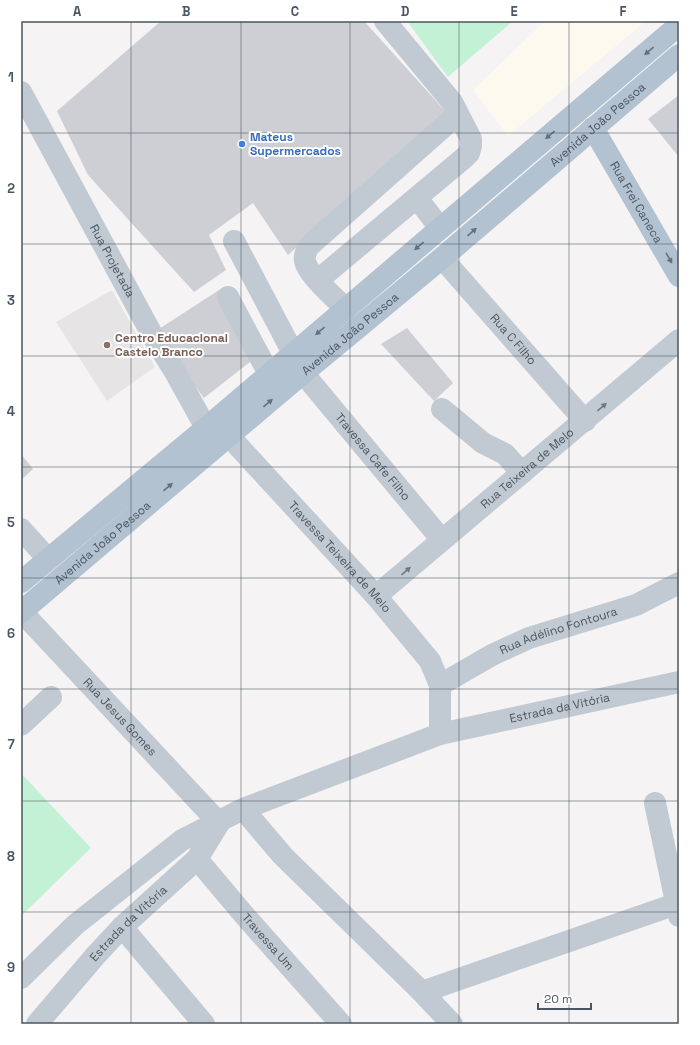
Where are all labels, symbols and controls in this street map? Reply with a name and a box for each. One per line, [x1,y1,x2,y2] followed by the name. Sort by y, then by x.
[73,3,82,20] text: A
[182,3,191,20] text: B
[291,3,299,20] text: C
[401,3,410,20] text: D
[510,3,518,20] text: E
[620,3,627,20] text: F
[644,46,655,55] one-way arrow
[8,69,14,86] text: 1
[546,79,649,170] street label: Avenida João Pessoa
[250,129,341,159] place label: Mateus Supermercados
[545,130,556,139] one-way arrow
[237,139,247,149] marker: Mateus Supermercados
[606,159,666,246] street label: Rua Frei Caneca
[7,180,15,197] text: 2
[86,222,139,300] street label: Rua Projetada
[466,228,477,237] one-way arrow
[414,242,425,251] one-way arrow
[665,252,672,264] one-way arrow
[298,289,402,379] street label: Avenida João Pessoa
[7,292,15,309] text: 3
[486,310,540,368] street label: Rua C Filho
[315,326,326,335] one-way arrow
[115,330,228,360] place label: Centro Educacional Castelo Branco
[102,340,112,350] marker: Centro Educacional Castelo Branco
[263,399,272,408] one-way arrow
[596,402,607,411] one-way arrow
[7,403,15,420] text: 4
[331,410,414,504] street label: Travessa Cafe Filho
[477,424,577,512] street label: Rua Teixeira de Melo
[163,483,174,492] one-way arrow
[51,497,154,588] street label: Avenida João Pessoa
[285,498,395,616] street label: Travessa Teixeira de Melo
[7,514,15,531] text: 5
[400,567,411,576] one-way arrow
[497,603,619,658] street label: Rua Adélino Fontoura
[7,625,15,642] text: 6
[80,675,160,759] street label: Rua Jesus Gomes
[508,689,611,727] street label: Estrada da Vitória
[7,736,15,753] text: 7
[7,848,15,865] text: 8
[86,882,171,965] street label: Estrada da Vitória
[238,910,298,974] street label: Travessa Um
[7,959,15,976] text: 9
[538,985,591,1011] scale bar
[544,991,572,1007] text: 20 m

